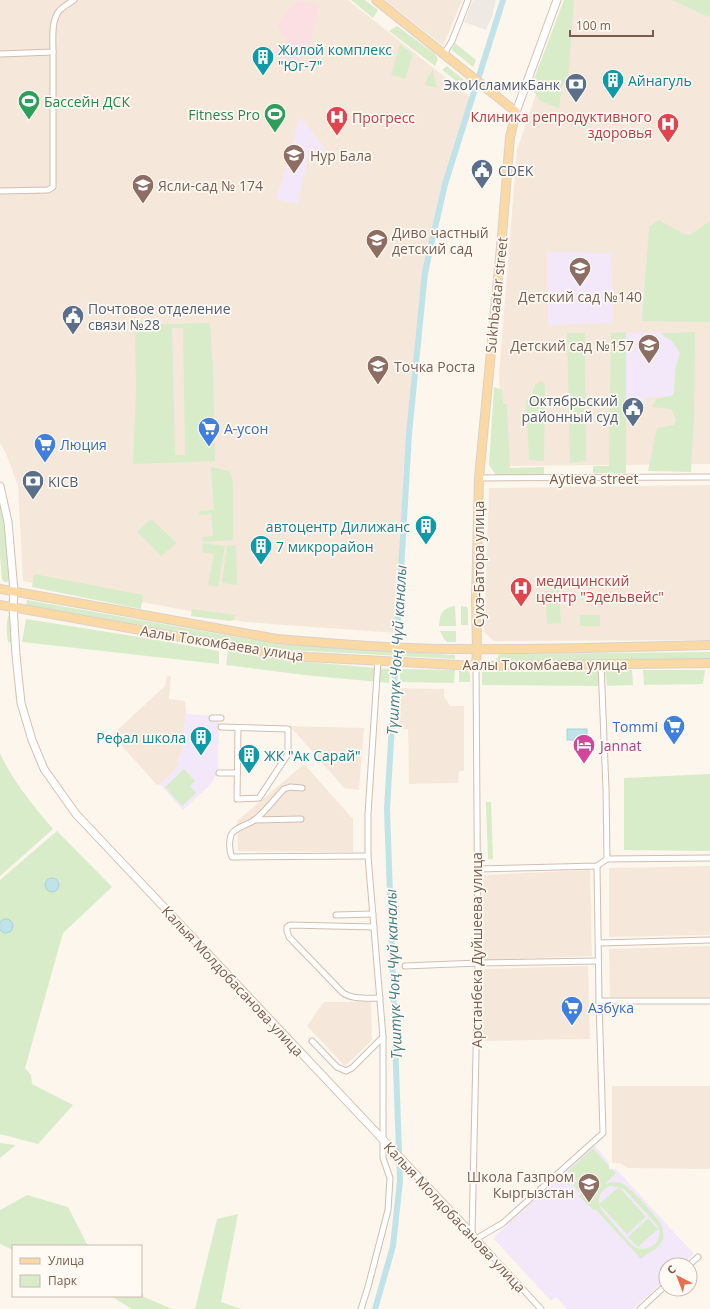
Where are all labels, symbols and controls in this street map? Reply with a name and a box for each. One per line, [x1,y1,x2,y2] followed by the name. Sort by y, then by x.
[570,12,653,38] scale bar
[576,17,611,34] text: 100 m
[278,40,392,75] place label: Жилой комплекс "Юг-7"
[250,44,276,77] building icon: Жилой комплекс "Юг-7"
[600,67,626,100] building icon: Айнагуль
[563,71,589,104] bank icon: ЭкоИсламикБанк
[628,71,692,90] place label: Айнагуль
[444,75,561,94] place label: ЭкоИсламикБанк
[16,88,42,121] sports icon: Бассейн ДСК
[44,92,130,111] place label: Бассейн ДСК
[262,101,288,134] sports icon: Fitness Pro
[324,104,350,137] hospital icon: Прогресс
[188,105,260,124] place label: Fitness Pro
[470,107,652,142] place label: Клиника репродуктивного здоровья
[352,108,415,127] place label: Прогресс
[655,111,681,144] hospital icon: Клиника репродуктивного здоровья
[281,142,307,175] school or university icon: Нур Бала
[310,146,372,165] place label: Нур Бала
[469,157,495,190] public building icon: CDEK
[498,161,534,180] place label: CDEK
[130,172,156,205] school or university icon: Ясли-сад № 174
[158,176,263,195] place label: Ясли-сад № 174
[392,223,489,258] place label: Диво частный детский сад
[364,227,390,260] school or university icon: Диво частный детский сад
[480,236,512,354] street label: Sukhbaatar street
[567,255,593,288] school or university icon: Детский сад №140
[518,287,642,306] place label: Детский сад №140
[88,299,231,334] place label: Почтовое отделение связи №28
[60,303,86,336] public building icon: Почтовое отделение связи №28
[636,332,662,365] school or university icon: Детский сад №157
[510,336,634,355] place label: Детский сад №157
[365,353,391,386] school or university icon: Точка Роста
[394,357,475,376] place label: Точка Роста
[522,391,618,426] place label: Октябрьский районный суд
[620,395,646,428] public building icon: Октябрьский районный суд
[196,415,222,448] supermarket icon: А-усон
[224,419,268,438] place label: А-усон
[32,431,58,464] supermarket icon: Люция
[60,435,107,454] place label: Люция
[20,468,46,501] bank icon: KICB
[550,469,638,488] street label: Aytieva street
[48,472,78,491] place label: KICB
[469,501,488,627] street label: Сухэ-Батора улица
[413,513,439,546] building icon: автоцентр Дилижанс
[266,517,410,536] place label: автоцентр Дилижанс
[248,533,274,566] building icon: 7 микрорайон
[276,537,374,556] place label: 7 микрорайон
[382,564,410,736] water label: Түштүк Чоң Чүй каналы
[536,571,664,606] place label: медицинский центр "Эдельвейс"
[508,575,534,608] hospital icon: медицинский центр "Эдельвейс"
[139,621,305,665] street label: Аалы Токомбаева улица
[463,655,627,674] street label: Аалы Токомбаева улица
[661,713,687,746] supermarket icon: Tommi
[612,717,658,736] place label: Tommi
[188,724,214,757] building icon: Рефал школа
[96,728,186,747] place label: Рефал школа
[571,732,597,765] hotel icon: Jannat
[598,736,641,755] place label: Jannat
[236,742,262,775] building icon: ЖК "Ак Сарай"
[264,746,361,765] place label: ЖК "Ак Сарай"
[467,852,486,1048] street label: Арстанбека Дуйшеева улица
[380,888,406,1060] water label: Түштүк Чоң Чүй каналы
[158,901,308,1061] street label: Калыя Молдобасанова улица
[559,994,585,1027] supermarket icon: Азбука
[588,998,634,1017] place label: Азбука
[380,1137,530,1297] street label: Калыя Молдобасанова улица
[467,1167,574,1202] place label: Школа Газпром Кыргызстан
[576,1171,602,1204] school or university icon: Школа Газпром Кыргызстан
[12,1245,142,1297] legend
[48,1252,84,1269] text: Улица
[658,1257,698,1297] north arrow
[663,1261,679,1277] text: С
[48,1272,78,1289] text: Парк

